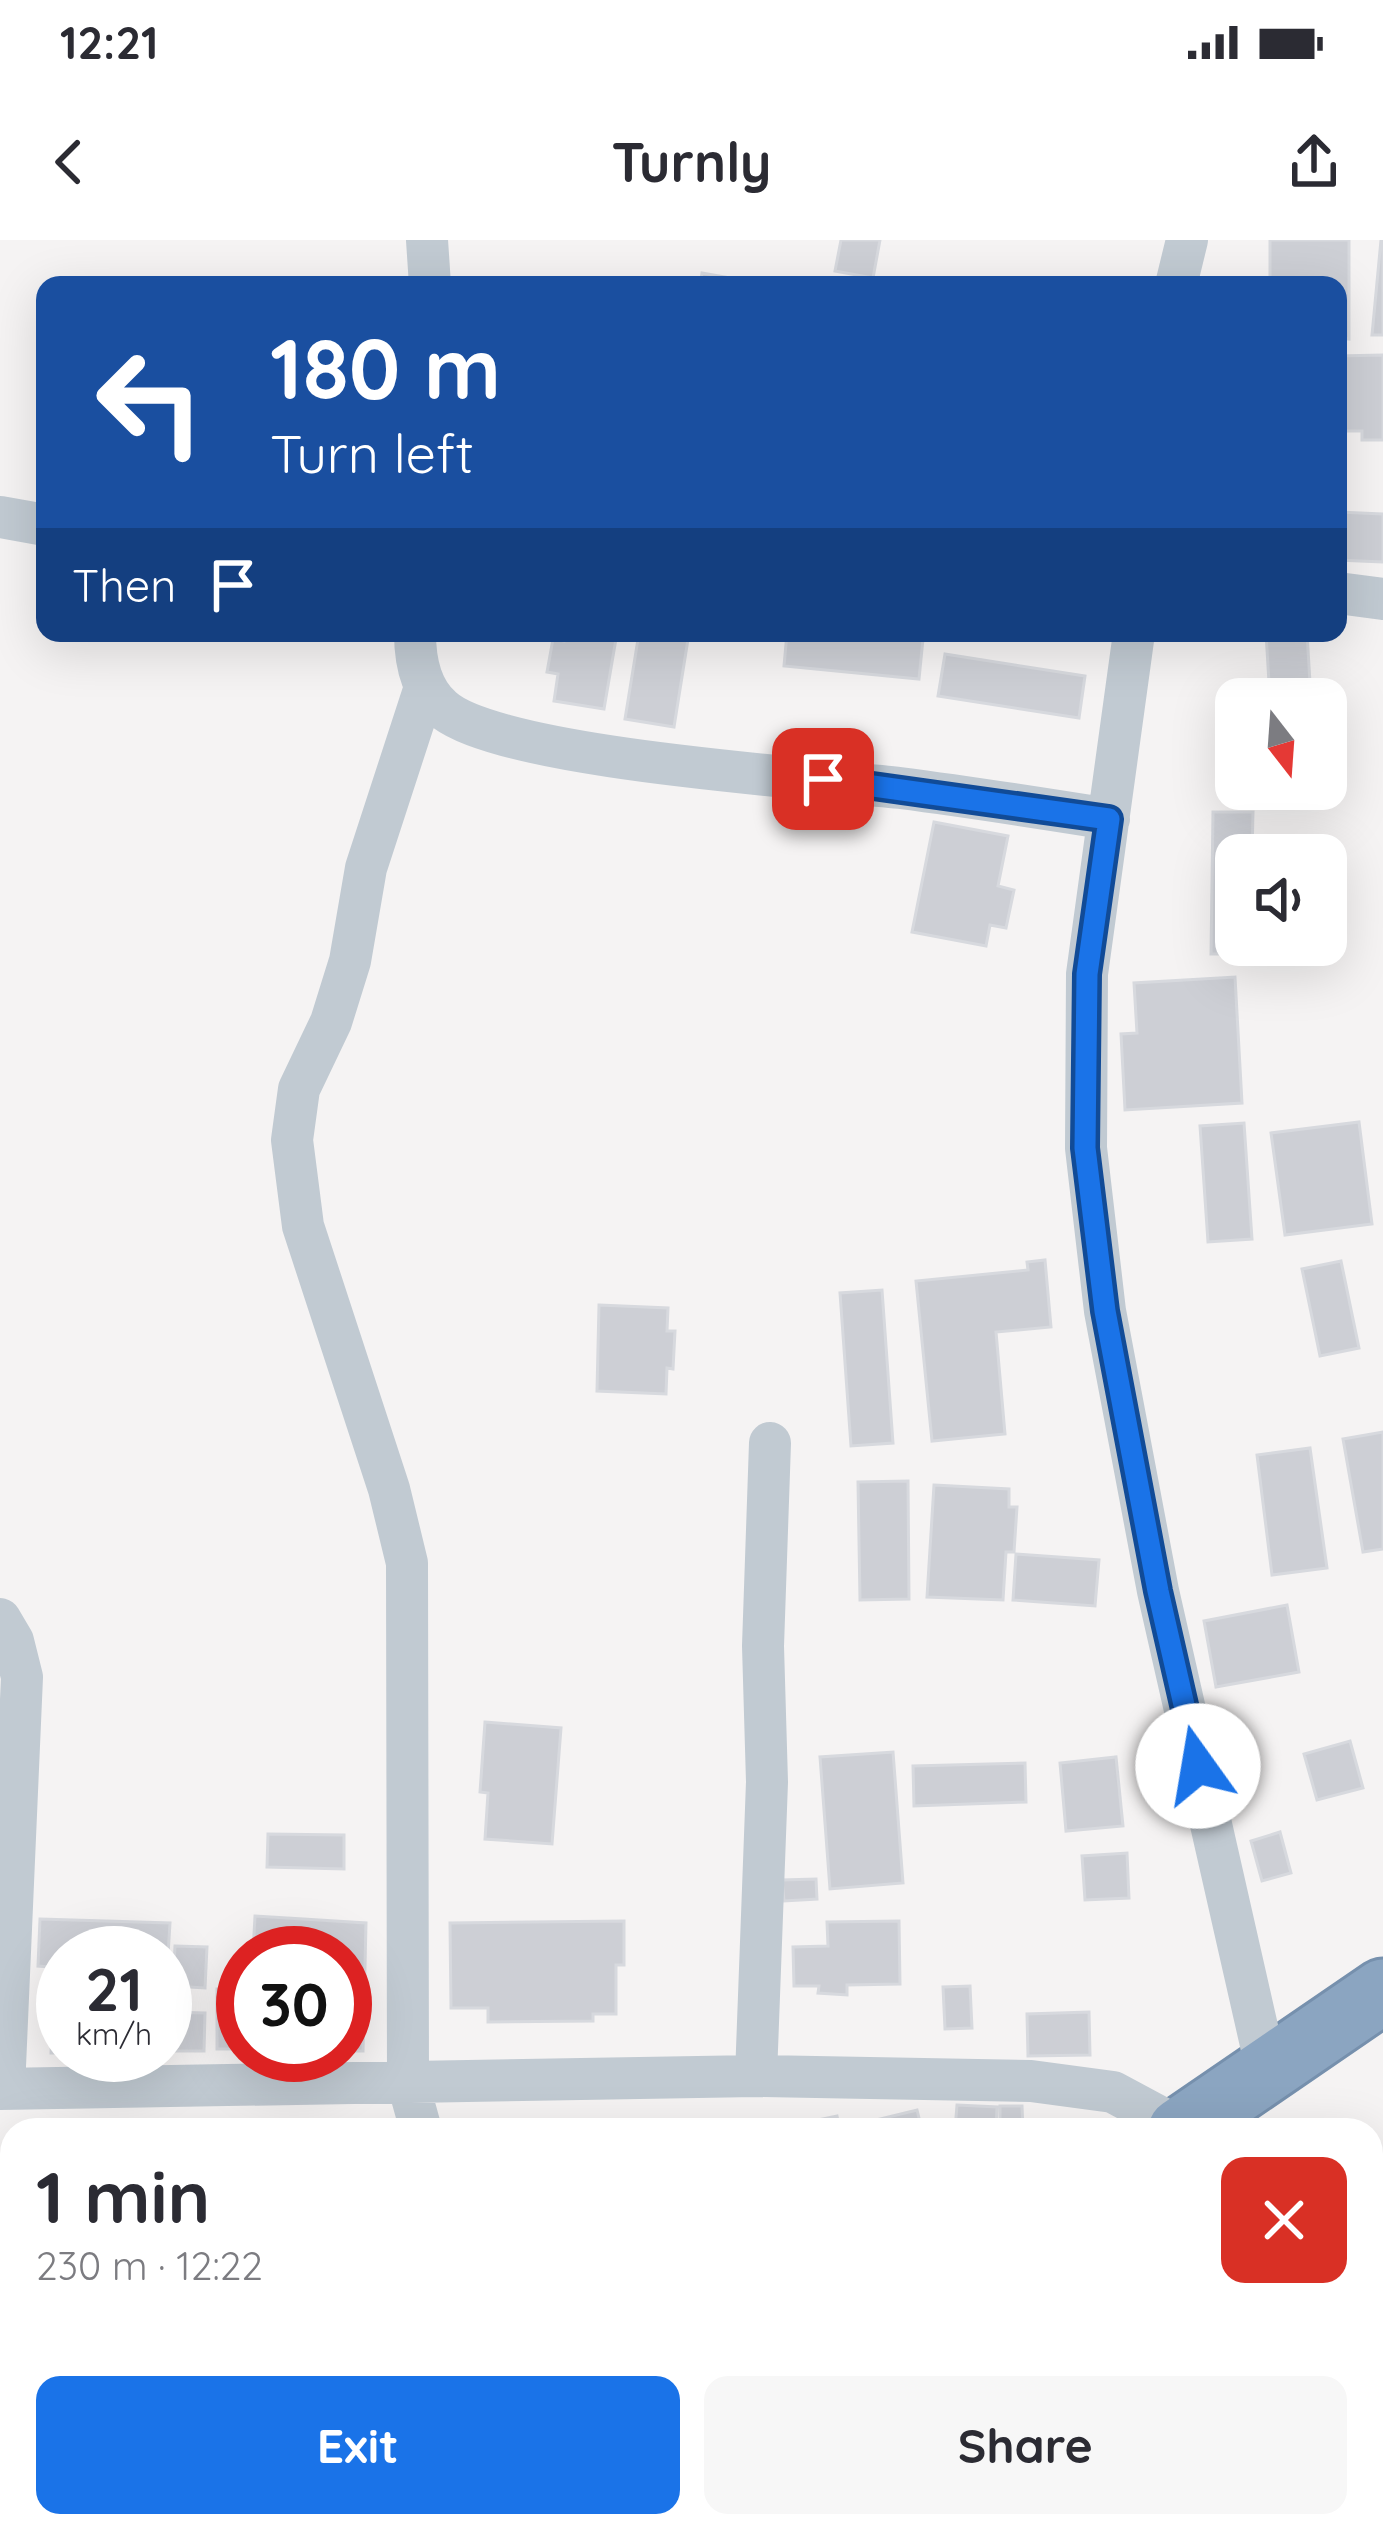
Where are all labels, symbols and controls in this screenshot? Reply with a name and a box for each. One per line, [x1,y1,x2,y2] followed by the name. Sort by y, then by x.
[60,14,159,70] text: 12:21
[611,128,772,196] text: Turnly
[36,129,102,195] icon: back
[1281,129,1347,195] icon: share
[270,315,501,420] text: 180 m
[72,324,228,480] icon: left
[270,419,474,487] text: Turn left
[200,552,266,618] icon: arrive
[72,557,176,613] text: Then
[1215,678,1347,810] north arrow
[1215,678,1347,966] map controls
[772,728,874,830] pin
[790,746,856,812] icon: arrive
[1215,834,1347,966] button: sound
[1135,1703,1261,1829] position arrow
[216,1926,372,2082] speed limit sign: 30
[85,1951,143,2026] text: 21
[76,2015,152,2053] text: km/h
[36,2151,210,2241] text: 1 min
[1221,2157,1347,2283] button: close
[36,2241,263,2290] text: 230 m · 12:22
[36,2376,680,2514] button: Exit
[704,2376,1347,2514] button: Share

